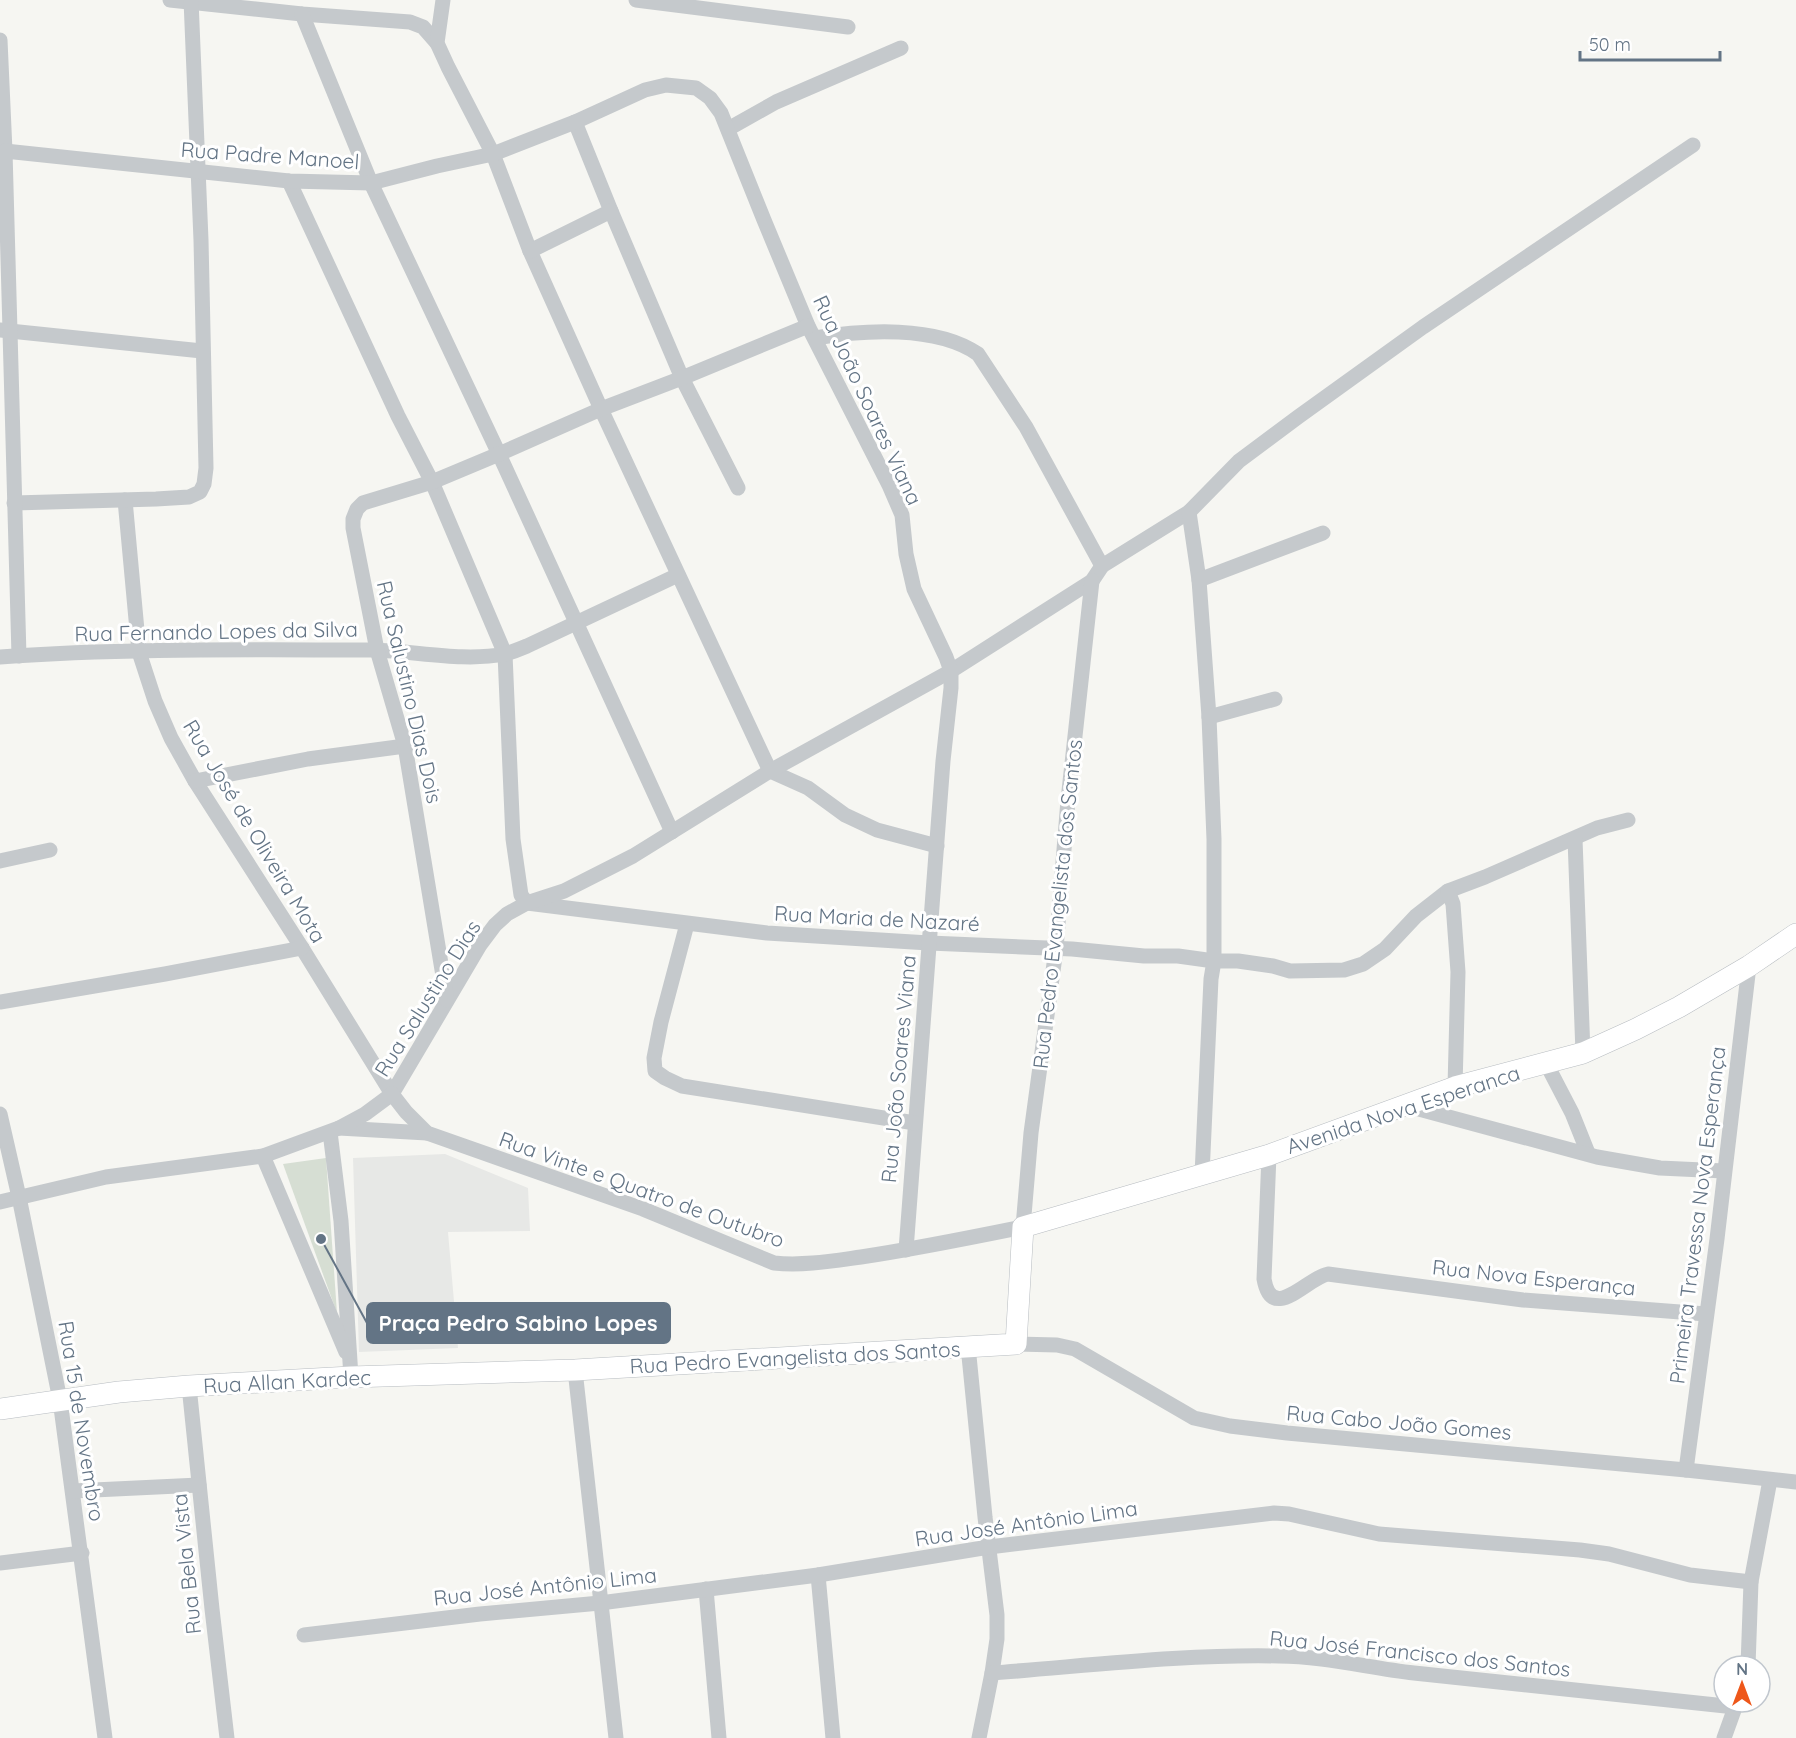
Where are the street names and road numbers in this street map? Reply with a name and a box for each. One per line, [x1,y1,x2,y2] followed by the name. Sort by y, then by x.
[180,136,360,174] street label: Rua Padre Manoel
[808,291,928,509] street label: Rua João Soares Viana
[372,578,448,806] street label: Rua Salustino Dias Dois
[74,616,358,646] street label: Rua Fernando Lopes da Silva
[178,715,332,947] street label: Rua José de Oliveira Mota
[1027,738,1087,1070] street label: Rua Pedro Evangelista dos Santos
[773,900,981,936] street label: Rua Maria de Nazaré
[368,915,486,1081] street label: Rua Salustino Dias
[875,954,921,1184] street label: Rua João Soares Viana
[1663,1045,1731,1385] street label: Primeira Travessa Nova Esperança
[1283,1059,1523,1159] street label: Avenida Nova Esperanca
[496,1125,788,1253] street label: Rua Vinte e Quatro de Outubro
[1431,1253,1637,1301] street label: Rua Nova Esperança
[53,1319,111,1523] street label: Rua 15 de Novembro
[629,1335,961,1379] street label: Rua Pedro Evangelista dos Santos
[202,1364,372,1398] street label: Rua Allan Kardec
[1285,1399,1513,1445] street label: Rua Cabo João Gomes
[166,1492,206,1636] street label: Rua Bela Vista
[913,1495,1139,1551] street label: Rua José Antônio Lima
[432,1561,658,1611] street label: Rua José Antônio Lima
[1268,1624,1572,1682] street label: Rua José Francisco dos Santos

